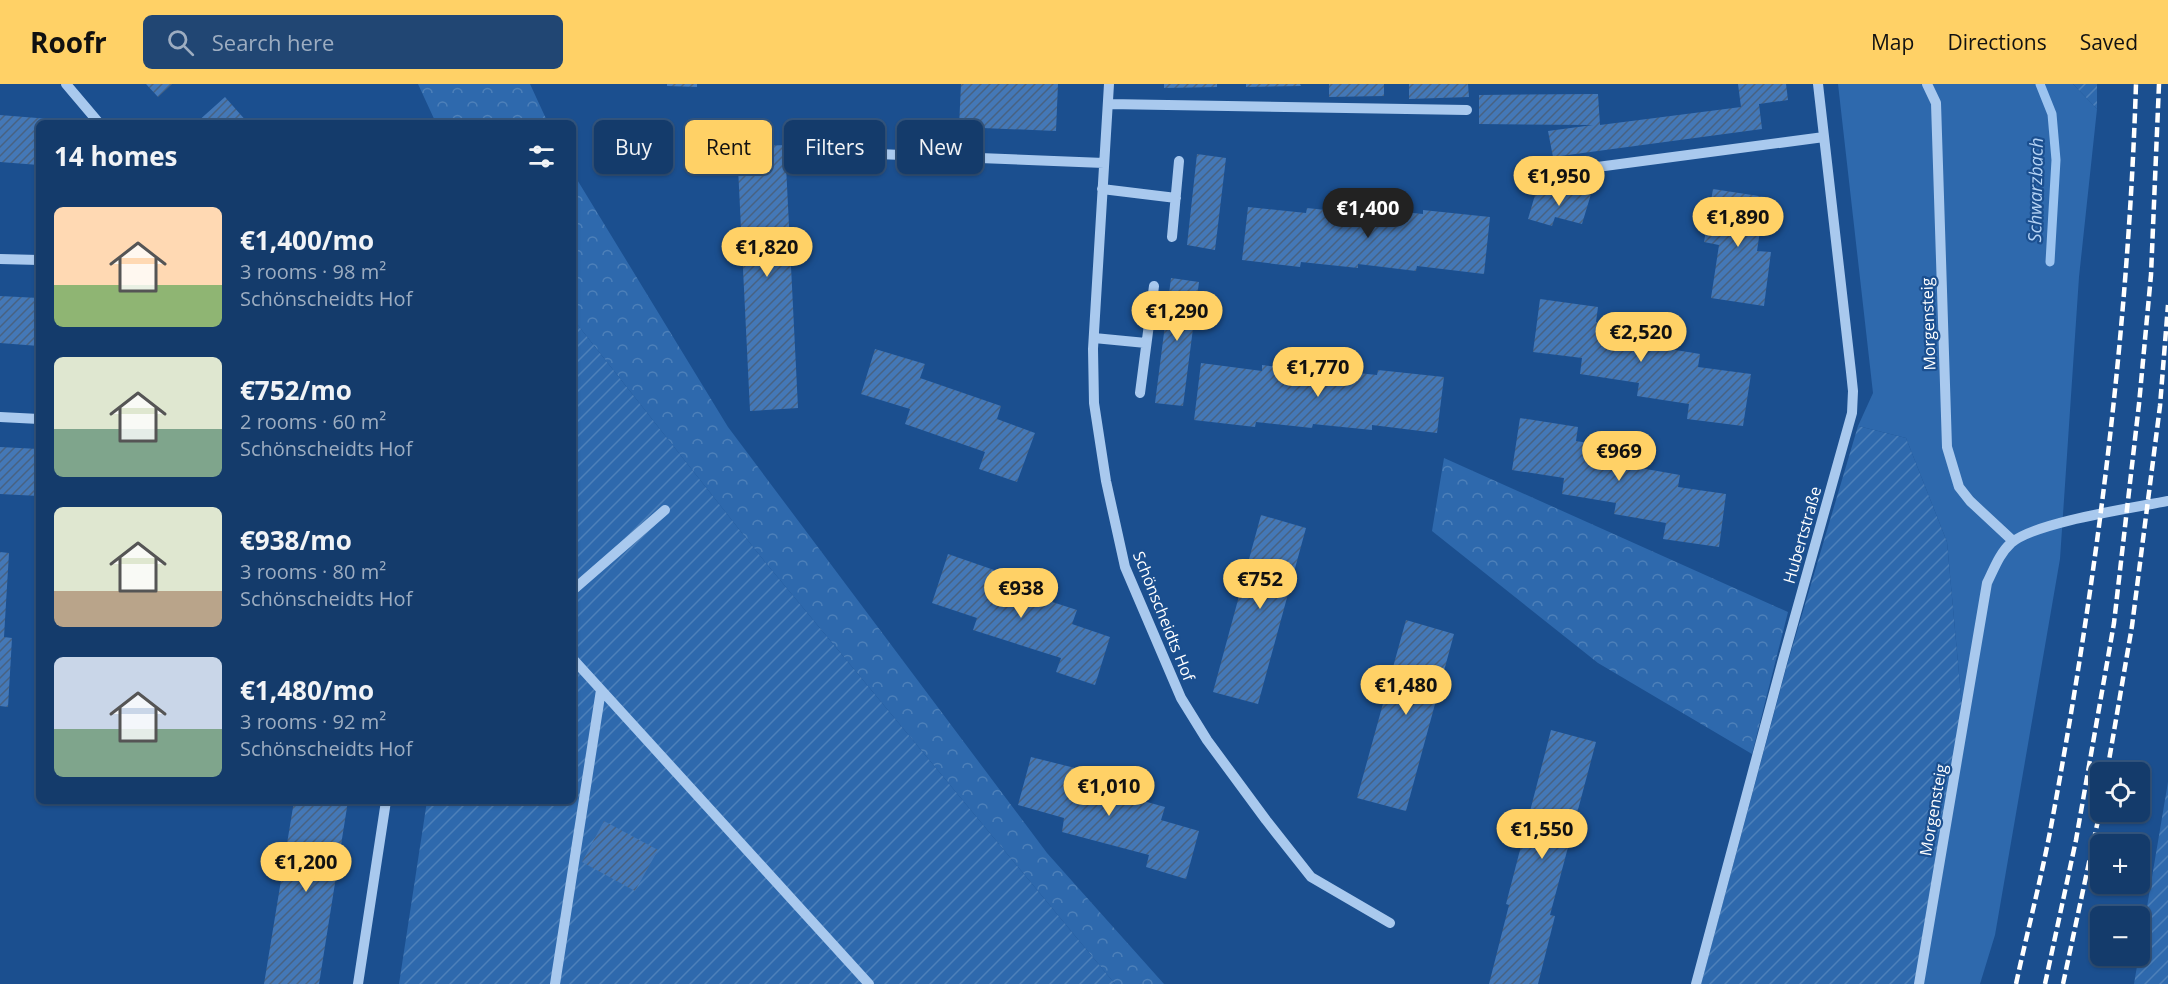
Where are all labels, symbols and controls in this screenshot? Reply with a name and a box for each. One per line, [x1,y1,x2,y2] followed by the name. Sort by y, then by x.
[143,15,563,69] search box
[30,23,107,61] text: Roofr
[164,26,197,59] icon: search
[212,27,334,57] text: Search here
[1871,28,1914,56] text: Map
[1947,28,2047,56] text: Directions
[2080,28,2138,56] text: Saved
[594,120,673,174] chip: Buy
[685,120,772,174] chip: Rent
[784,120,885,174] chip: Filters
[897,120,983,174] chip: New
[2022,137,2048,243] water label: Schwarzbach
[54,138,178,174] text: 14 homes
[525,140,558,173] icon: filters
[1510,156,1608,207] pin: €1,950
[1528,162,1590,189] text: €1,950
[1319,188,1417,239] pin: €1,400
[1337,194,1399,221] text: €1,400
[1689,197,1787,248] pin: €1,890
[1707,203,1769,230] text: €1,890
[240,222,374,258] text: €1,400/mo
[718,227,816,278] pin: €1,820
[102,231,174,303] icon: home
[736,233,798,260] text: €1,820
[240,258,386,285] text: 3 rooms · 98 m²
[1915,277,1941,371] street label: Morgensteig
[240,285,412,312] text: Schönscheidts Hof
[1128,291,1226,342] pin: €1,290
[1146,297,1208,324] text: €1,290
[1592,312,1690,363] pin: €2,520
[1610,318,1672,345] text: €2,520
[1269,347,1367,398] pin: €1,770
[1287,353,1349,380] text: €1,770
[240,372,352,408] text: €752/mo
[102,381,174,453] icon: home
[240,408,386,435] text: 2 rooms · 60 m²
[1583,431,1655,482] pin: €969
[240,435,412,462] text: Schönscheidts Hof
[1596,437,1642,464] text: €969
[1778,484,1826,586] street label: Hubertstraße
[240,522,352,558] text: €938/mo
[102,531,174,603] icon: home
[1128,548,1201,686] street label: Schönscheidts Hof
[240,558,386,585] text: 3 rooms · 80 m²
[1224,559,1296,610] pin: €752
[1237,565,1283,592] text: €752
[985,568,1057,619] pin: €938
[998,574,1044,601] text: €938
[240,585,412,612] text: Schönscheidts Hof
[1357,665,1455,716] pin: €1,480
[1375,671,1437,698] text: €1,480
[240,672,374,708] text: €1,480/mo
[102,681,174,753] icon: home
[240,708,386,735] text: 3 rooms · 92 m²
[240,735,412,762] text: Schönscheidts Hof
[1914,762,1952,858] street label: Morgensteig
[2090,762,2150,966] map controls
[2090,762,2150,822] button: locate
[1060,766,1158,817] pin: €1,010
[1078,772,1140,799] text: €1,010
[1493,809,1591,860] pin: €1,550
[1511,815,1573,842] text: €1,550
[2090,834,2150,894] button: +
[257,842,355,893] pin: €1,200
[275,848,337,875] text: €1,200
[2090,906,2150,966] button: −

